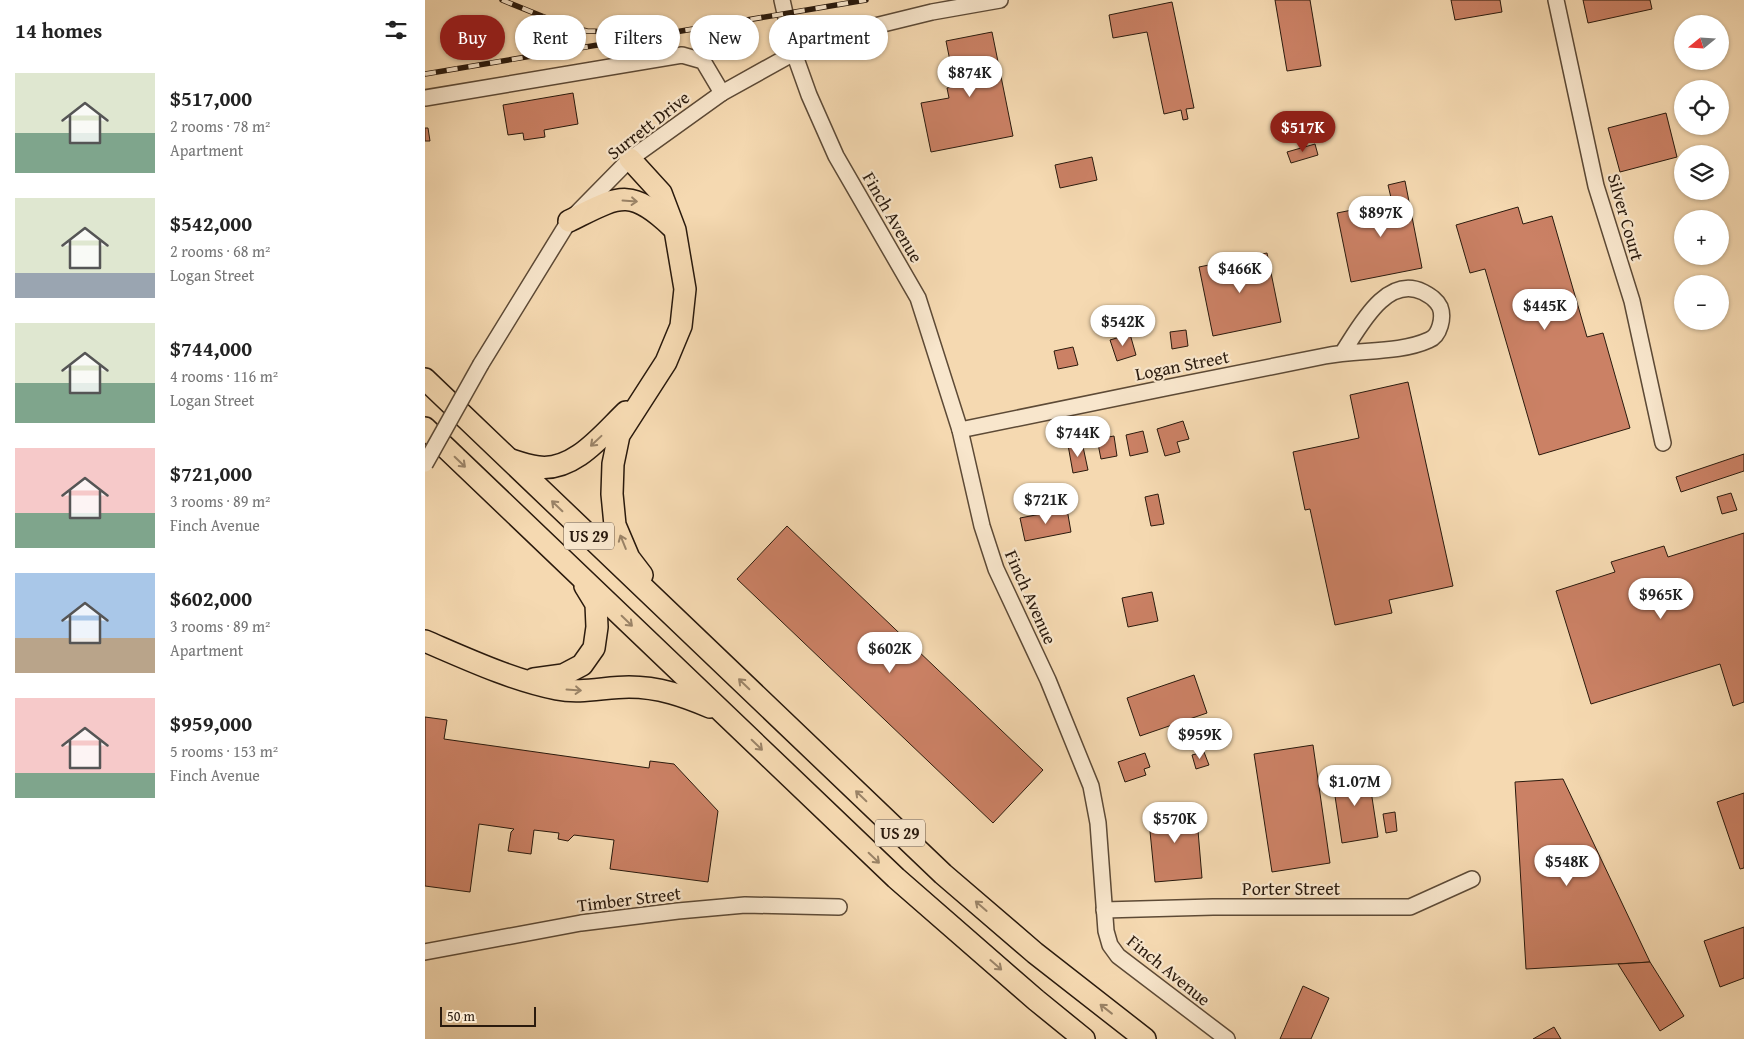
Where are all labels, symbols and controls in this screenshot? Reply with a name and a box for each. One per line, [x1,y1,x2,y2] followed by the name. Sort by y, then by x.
[15,15,102,46] text: 14 homes
[440,15,505,60] chip: Buy
[515,15,586,60] chip: Rent
[596,15,680,60] chip: Filters
[690,15,759,60] chip: New
[769,15,888,60] chip: Apartment
[1674,15,1729,70] north arrow
[1674,15,1729,330] map controls
[382,16,410,44] icon: filters
[935,56,1005,98] pin: $874K
[948,60,992,84] text: $874K
[1674,80,1729,135] button: locate
[170,83,252,114] text: $517,000
[601,84,695,166] street label: Surrett Drive
[55,93,115,153] icon: home
[1268,110,1338,153] pin: $517K
[170,114,270,138] text: 2 rooms · 78 m²
[1281,115,1325,139] text: $517K
[170,138,243,162] text: Apartment
[1674,145,1729,200] button: layers
[856,167,930,267] street label: Finch Avenue
[1601,170,1652,264] street label: Silver Court
[622,196,638,205] one-way arrow
[1346,196,1416,238] pin: $897K
[1359,200,1403,224] text: $897K
[170,208,252,239] text: $542,000
[1674,210,1729,265] button: +
[55,218,115,278] icon: home
[170,239,270,263] text: 2 rooms · 68 m²
[1205,252,1275,294] pin: $466K
[1218,256,1262,280] text: $466K
[170,263,254,287] text: Logan Street
[1674,275,1729,330] button: −
[1510,288,1580,331] pin: $445K
[1523,293,1567,317] text: $445K
[1088,304,1158,347] pin: $542K
[1101,309,1145,333] text: $542K
[170,333,252,364] text: $744,000
[55,343,115,403] icon: home
[1133,343,1232,387] street label: Logan Street
[170,364,278,388] text: 4 rooms · 116 m²
[170,388,254,412] text: Logan Street
[1043,416,1113,458] pin: $744K
[1056,420,1100,444] text: $744K
[589,435,602,447] one-way arrow
[454,456,467,468] one-way arrow
[170,458,252,489] text: $721,000
[55,468,115,528] icon: home
[1011,482,1081,525] pin: $721K
[1024,487,1068,511] text: $721K
[170,489,270,513] text: 3 rooms · 89 m²
[552,500,564,512] one-way arrow
[170,513,260,537] text: Finch Avenue
[564,522,614,550] road number: US 29
[617,535,627,550] one-way arrow
[998,545,1064,649] street label: Finch Avenue
[1626,578,1696,620] pin: $965K
[1639,582,1683,606] text: $965K
[170,583,252,614] text: $602,000
[55,593,115,653] icon: home
[170,614,270,638] text: 3 rooms · 89 m²
[621,615,633,627] one-way arrow
[855,632,925,674] pin: $602K
[868,636,912,660] text: $602K
[170,638,243,662] text: Apartment
[737,678,750,690] one-way arrow
[565,686,581,695] one-way arrow
[170,708,252,739] text: $959,000
[55,718,115,778] icon: home
[1165,718,1235,760] pin: $959K
[1178,722,1222,746] text: $959K
[170,739,278,763] text: 5 rooms · 153 m²
[751,739,763,751] one-way arrow
[170,763,260,787] text: Finch Avenue
[1314,764,1396,807] pin: $1.07M
[1329,769,1381,793] text: $1.07M
[855,790,868,802] one-way arrow
[1140,802,1210,844] pin: $570K
[1153,806,1197,830] text: $570K
[875,820,925,846] road number: US 29
[1532,844,1602,887] pin: $548K
[1545,849,1589,873] text: $548K
[868,852,881,864] one-way arrow
[1242,875,1341,902] street label: Porter Street
[575,879,683,919] street label: Timber Street
[974,900,987,912] one-way arrow
[1121,928,1217,1012] street label: Finch Avenue
[989,960,1002,971] one-way arrow
[440,1004,536,1027] scale bar
[1100,1004,1113,1015] one-way arrow
[447,1006,475,1026] text: 50 m

